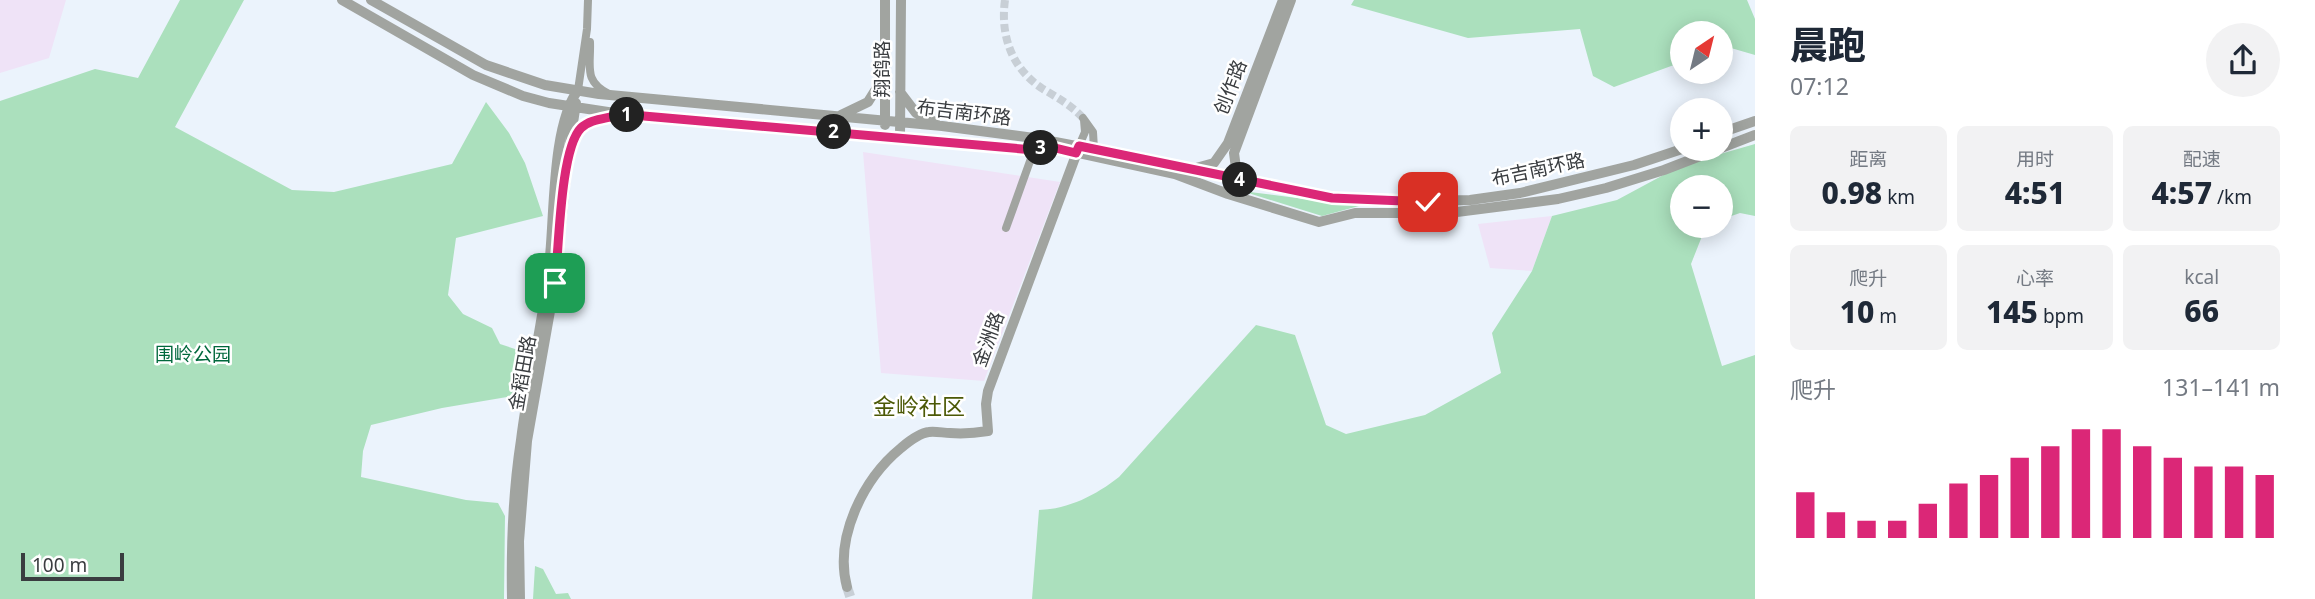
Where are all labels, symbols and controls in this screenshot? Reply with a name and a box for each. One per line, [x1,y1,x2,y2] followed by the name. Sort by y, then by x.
[1790,18,1866,70] text: 晨跑
[1670,21,1732,84] north arrow
[1670,21,1733,238] map controls
[2206,23,2280,97] button: share
[869,40,895,98] street label: 翔鸽路
[1208,56,1252,118] street label: 创作路
[1790,70,1849,102] text: 07:12
[915,93,1013,131] street label: 布吉南环路
[610,97,644,132] pin: 1
[1670,98,1733,161] button: +
[621,101,632,127] text: 1
[816,114,852,150] pin: 2
[828,118,839,144] text: 2
[1024,130,1058,166] pin: 3
[1035,134,1046,160] text: 3
[1489,146,1587,192] street label: 布吉南环路
[1849,146,1887,172] text: 距离
[2016,146,2054,172] text: 用时
[2183,146,2221,172] text: 配速
[1222,162,1258,198] pin: 4
[1234,166,1245,192] text: 4
[1398,172,1458,232] pin
[1822,172,1882,213] text: 0.98
[2005,172,2065,213] text: 4:51
[2151,172,2212,213] text: 4:57
[1670,175,1733,238] button: −
[1409,183,1447,221] icon: check
[1882,184,1915,210] text: km
[2212,184,2252,210] text: /km
[525,253,585,313] pin
[536,264,574,302] icon: arrive
[2184,264,2219,290] text: kcal
[1849,265,1887,291] text: 爬升
[2016,265,2054,291] text: 心率
[2184,290,2219,331] text: 66
[1840,291,1874,332] text: 10
[1986,291,2038,332] text: 145
[1874,303,1897,329] text: m
[2038,303,2084,329] text: bpm
[966,308,1010,370] street label: 金洲路
[503,333,541,413] street label: 金稻田路
[155,341,231,367] park label: 围岭公园
[2162,371,2280,403] text: 131–141 m
[1790,373,1836,405] text: 爬升
[873,390,965,422] district label: 金岭社区
[21,550,124,582] scale bar
[32,552,87,578] text: 100 m

